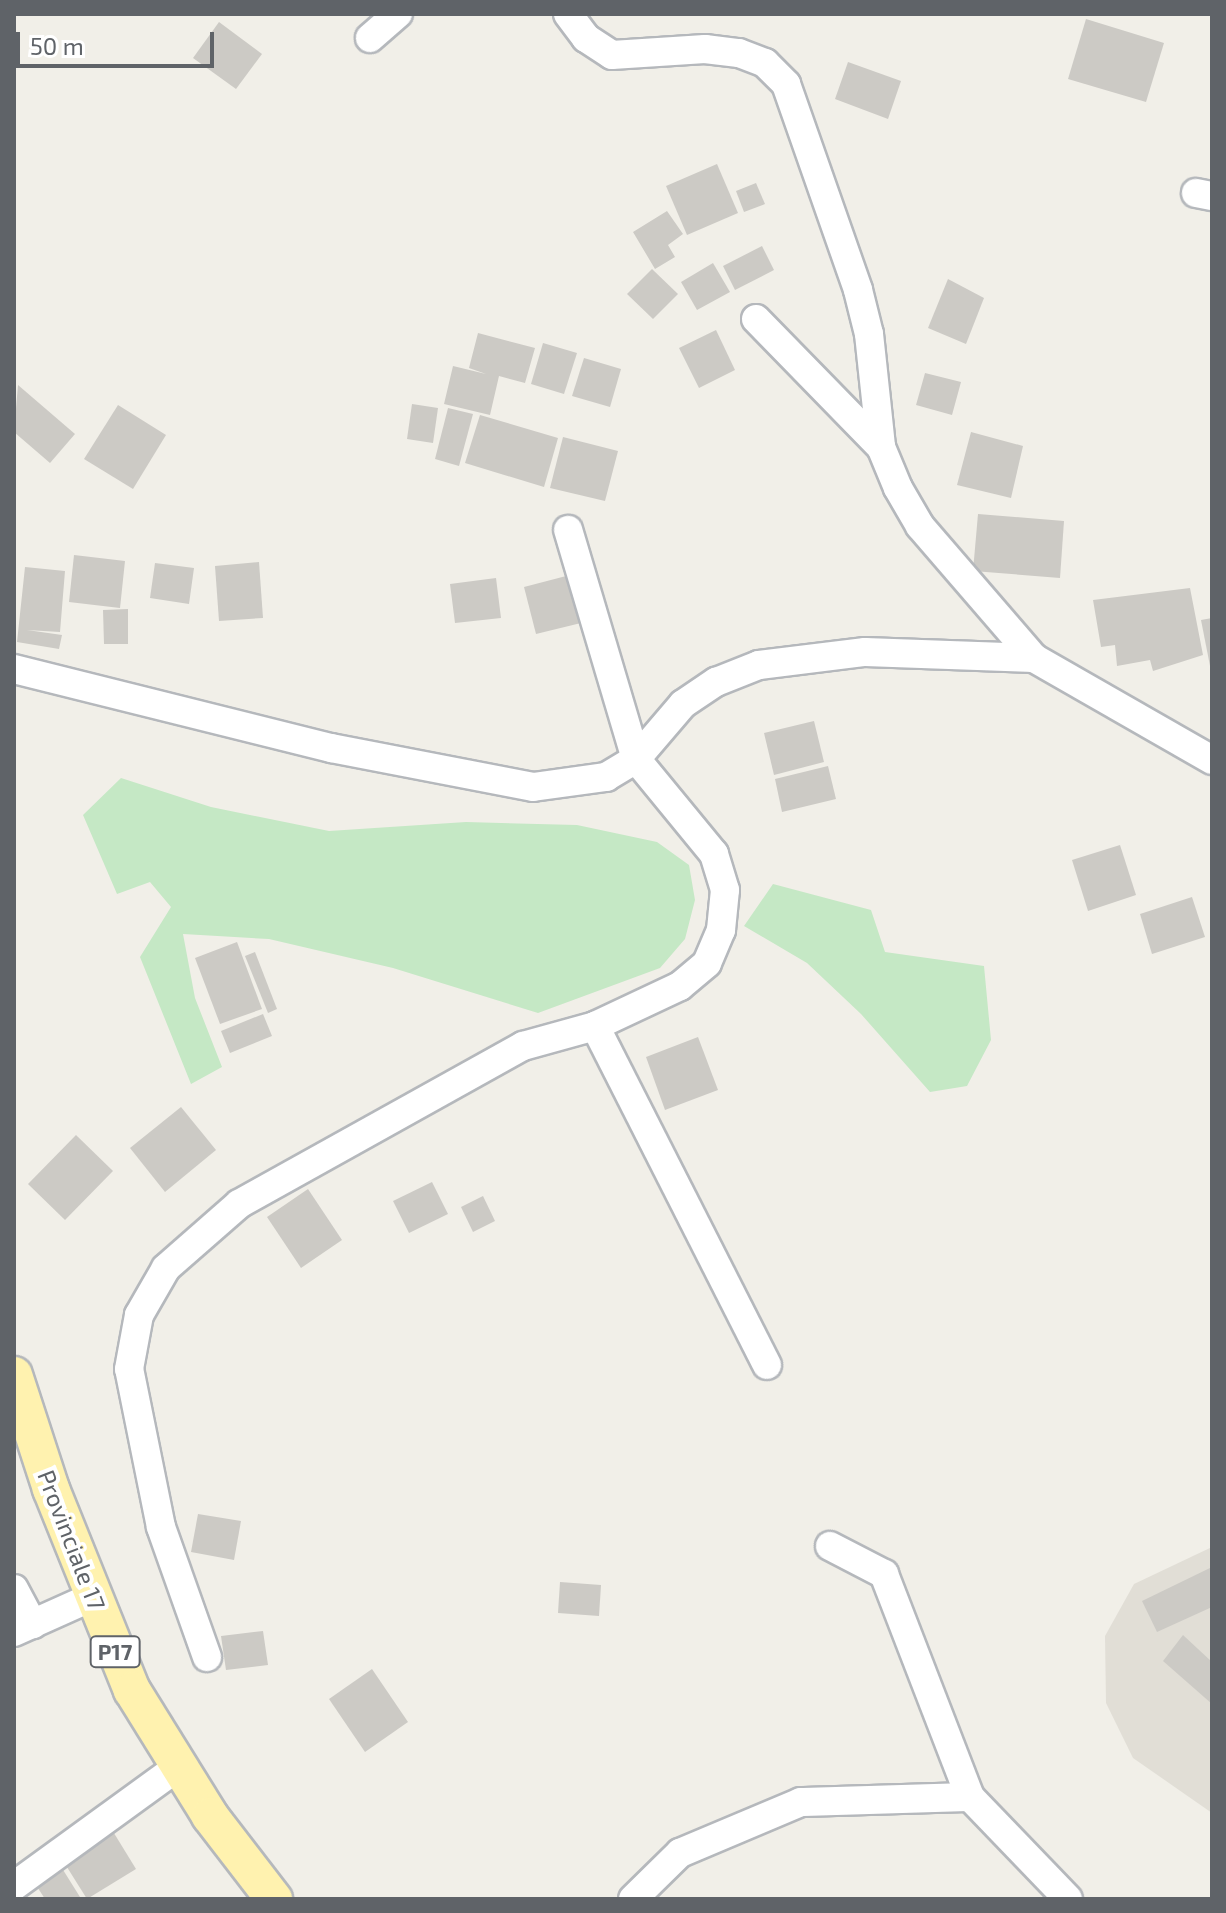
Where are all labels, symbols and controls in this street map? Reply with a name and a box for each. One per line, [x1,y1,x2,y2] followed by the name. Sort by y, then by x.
[20,16,218,66] scale bar
[30,31,84,60] text: 50 m
[32,1466,112,1614] street label: Provinciale 17
[89,1634,141,1670] road number: P17

